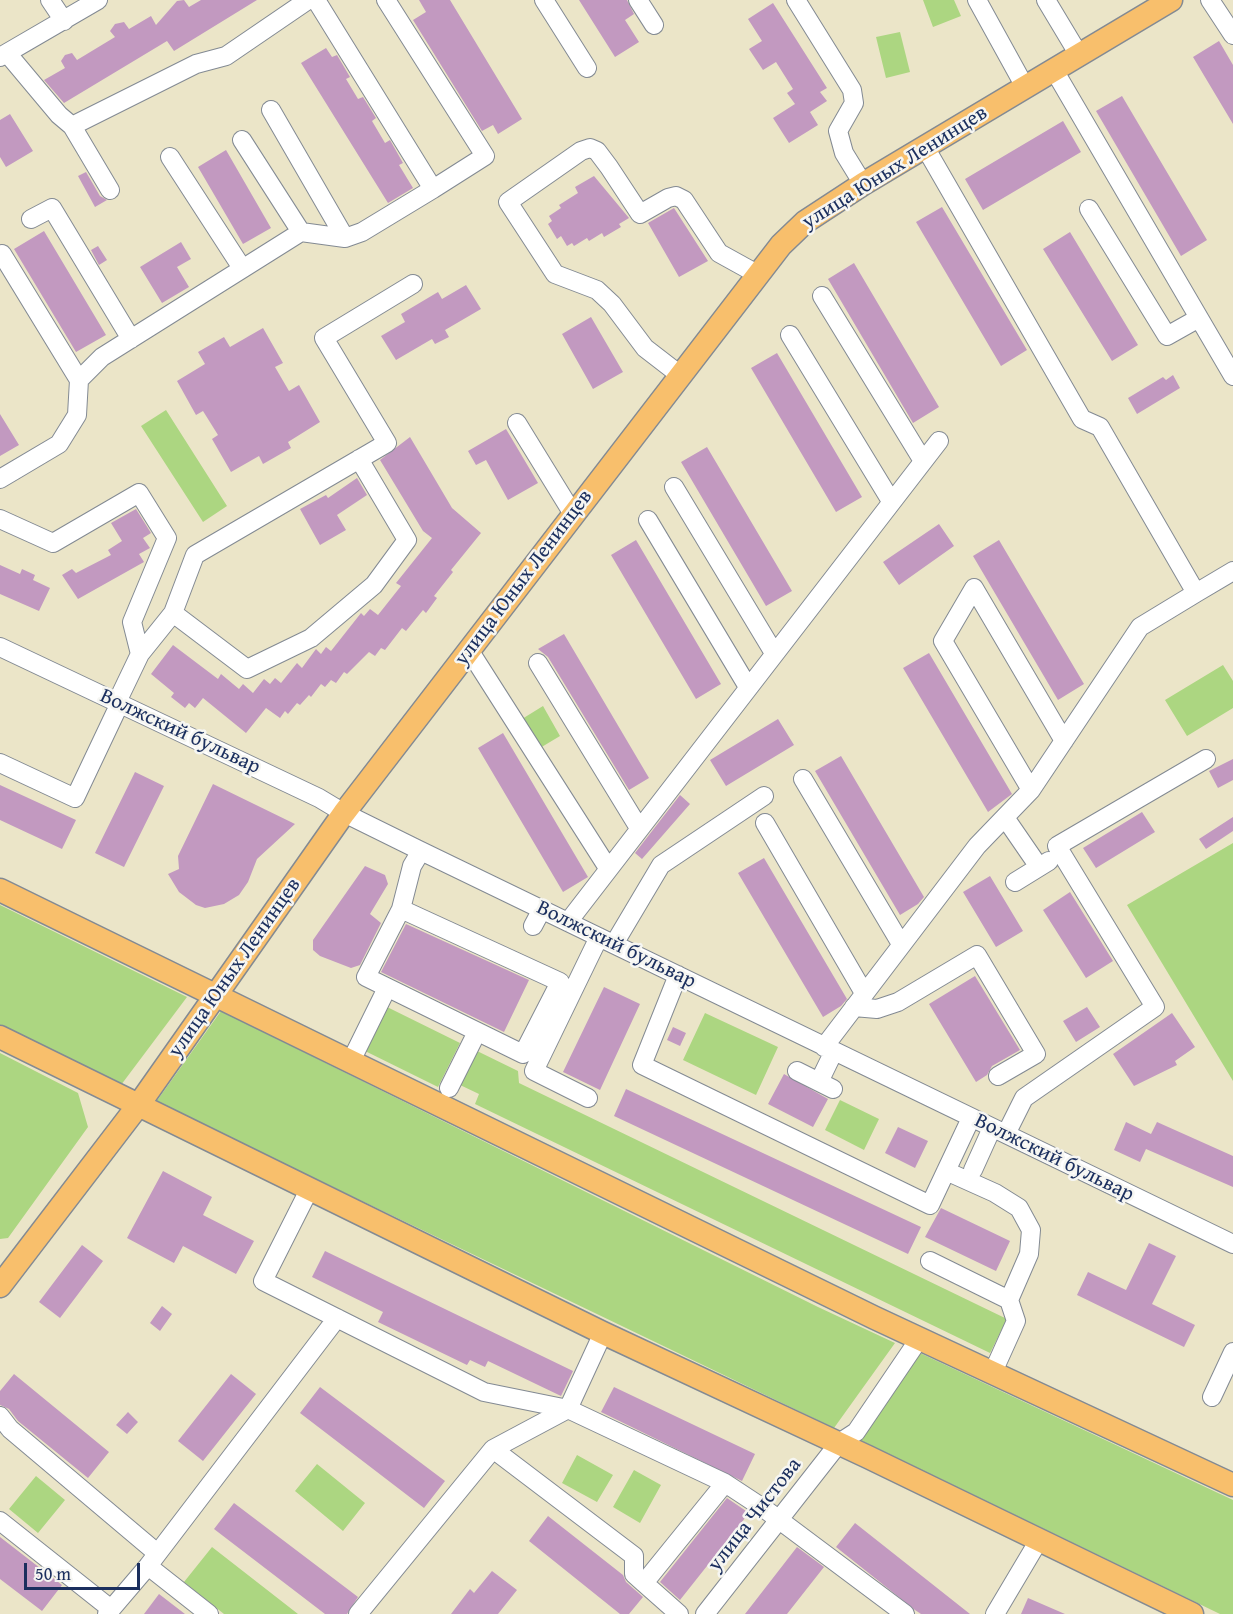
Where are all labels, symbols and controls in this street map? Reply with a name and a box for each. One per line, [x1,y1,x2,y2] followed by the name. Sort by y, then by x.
[798,101,992,235] street label: улица Юных Ленинцев
[450,485,598,671] street label: улица Юных Ленинцев
[96,684,264,780] street label: Волжский бульвар
[163,873,307,1063] street label: улица Юных Ленинцев
[532,896,700,994] street label: Волжский бульвар
[970,1109,1138,1207] street label: Волжский бульвар
[703,1453,807,1577] street label: улица Чистова
[27,1551,142,1589] scale bar
[35,1560,71,1587] text: 50 m

